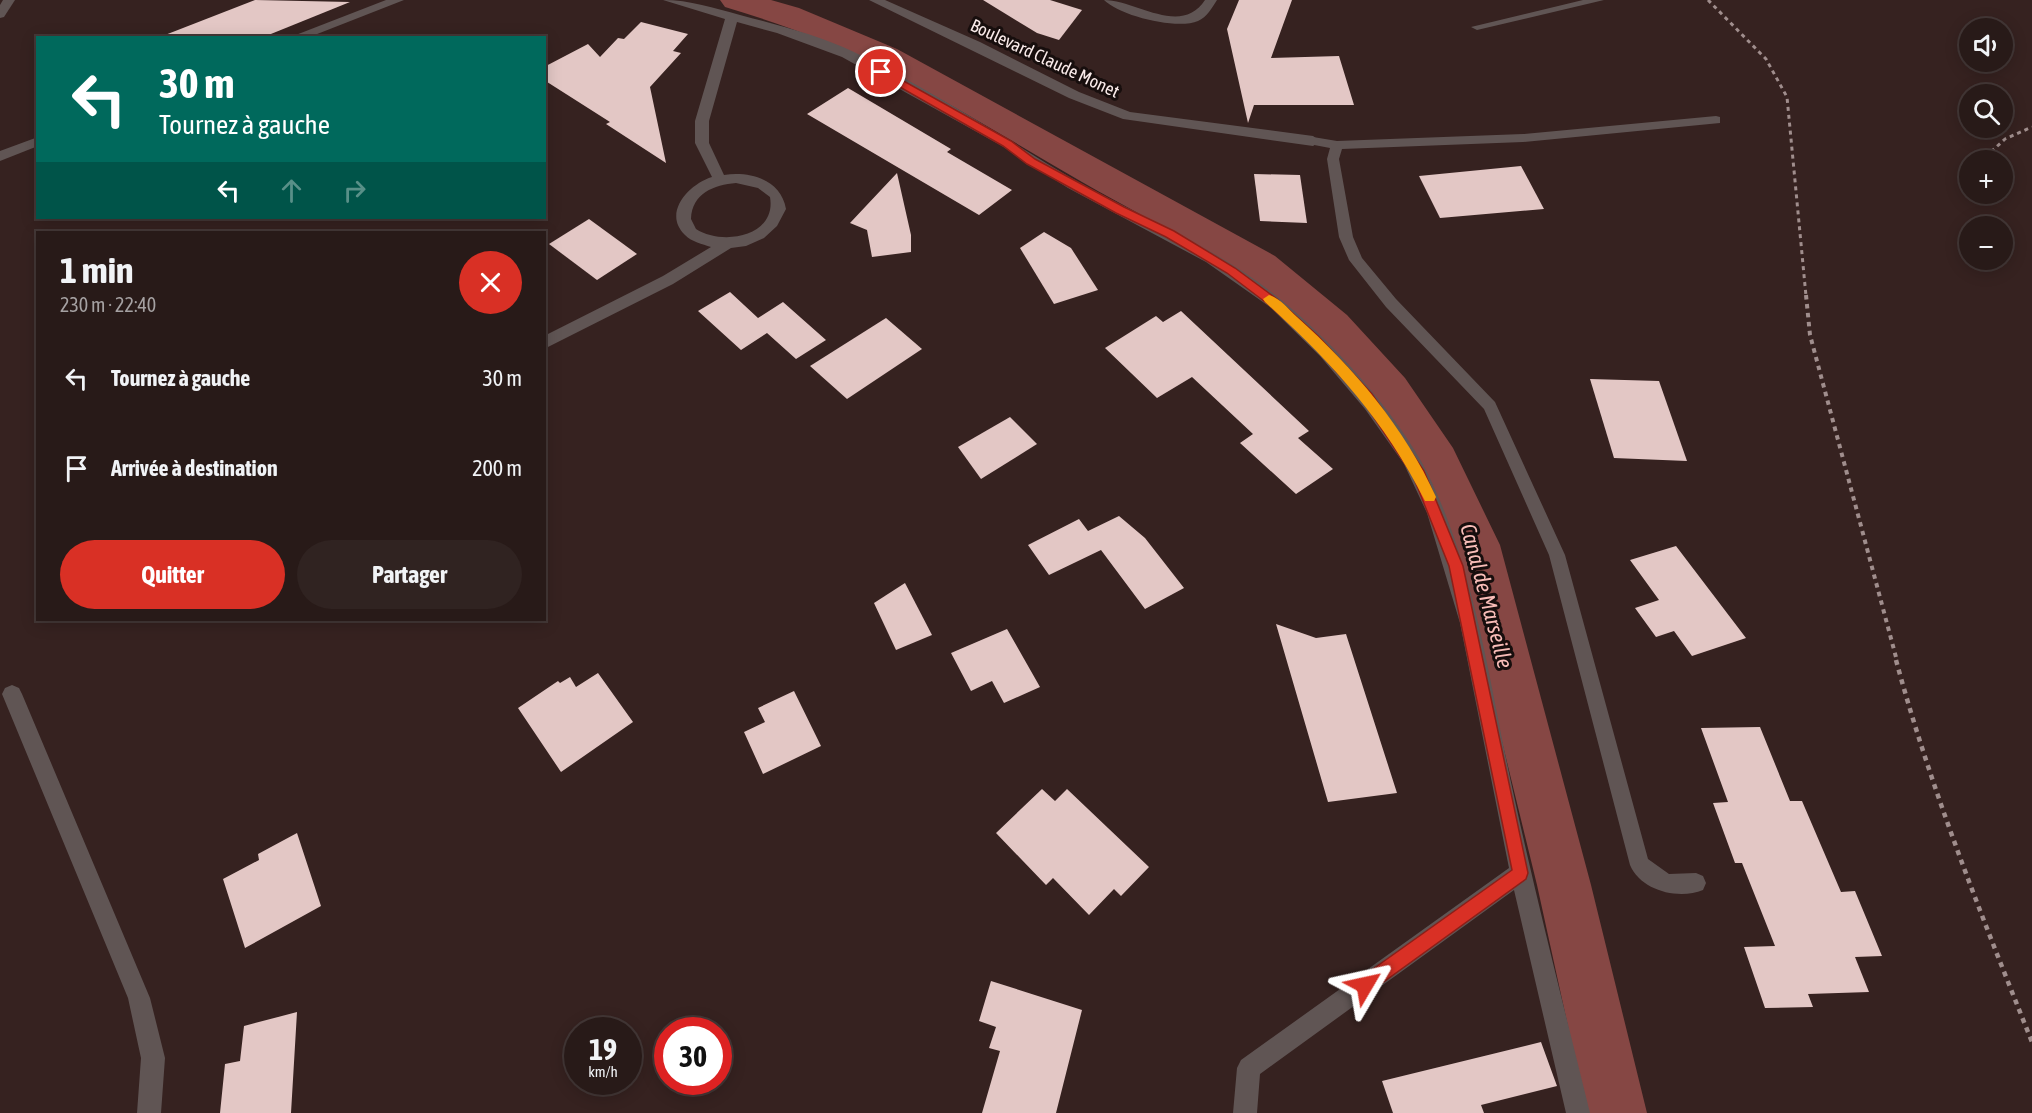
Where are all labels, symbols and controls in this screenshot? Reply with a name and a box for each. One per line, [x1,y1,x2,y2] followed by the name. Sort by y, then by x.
[967,14,1123,102] street label: Boulevard Claude Monet
[1959,18,2013,270] map controls
[1959,18,2013,72] button: sound
[855,46,906,97] pin
[864,55,897,88] icon: arrive
[159,59,234,107] text: 30 m
[60,60,138,138] icon: left
[1959,84,2013,138] button: search
[159,109,330,140] text: Tournez à gauche
[1959,150,2013,204] button: +
[212,174,245,207] icon: left
[275,174,308,207] icon: ahead
[338,174,371,207] icon: right
[1959,216,2013,270] button: −
[60,249,134,291] text: 1 min
[459,251,522,314] button: close
[60,293,156,316] text: 230 m · 22:40
[60,362,93,395] icon: left
[111,365,250,391] text: Tournez à gauche
[482,365,522,391] text: 30 m
[60,452,93,485] icon: arrive
[111,455,278,481] text: Arrivée à destination
[472,455,522,481] text: 200 m
[1455,521,1519,671] water label: Canal de Marseille
[60,540,285,609] button: Quitter
[297,540,522,609] button: Partager
[1333,953,1397,1017] position arrow
[654,1017,732,1095] speed limit sign: 30
[589,1032,617,1066] text: 19
[588,1063,618,1080] text: km/h

